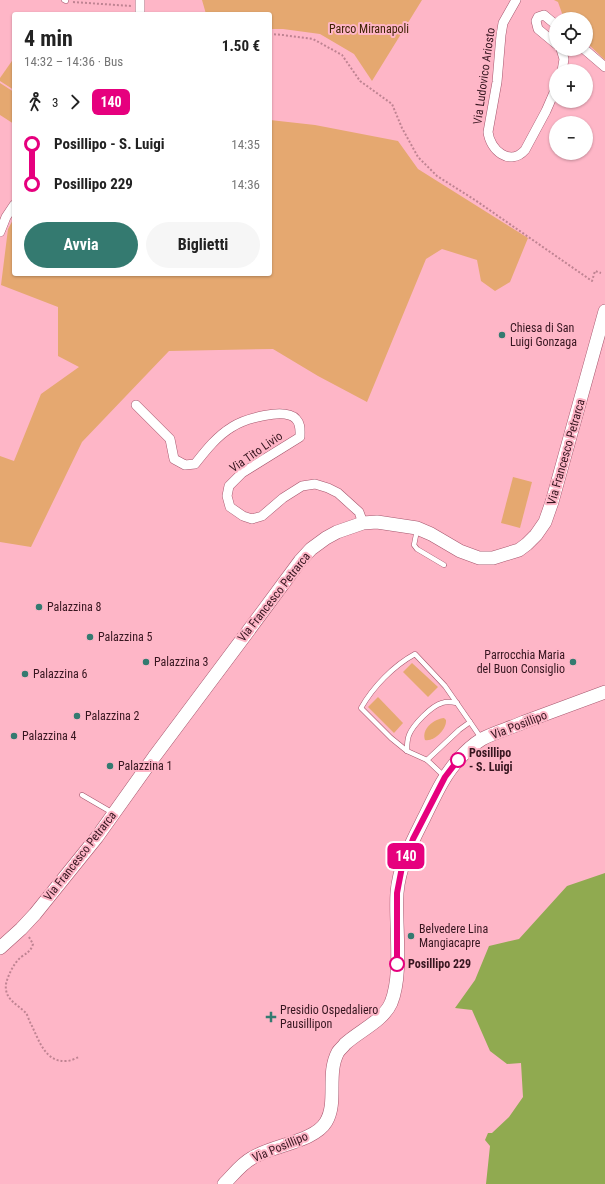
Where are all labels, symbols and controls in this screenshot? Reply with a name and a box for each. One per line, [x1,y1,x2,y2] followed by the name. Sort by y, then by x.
[549,12,593,160] map controls
[549,12,593,56] button: locate
[329,22,409,36] park label: Parco Miranapoli
[24,26,73,51] text: 4 min
[470,27,498,125] street label: Via Ludovico Ariosto
[222,37,260,55] text: 1.50 €
[24,54,123,69] text: 14:32 – 14:36 · Bus
[549,64,593,108] button: +
[24,91,46,113] icon: walk
[64,91,86,113] icon: forward
[100,94,122,110] text: 140
[52,95,58,110] text: 3
[549,116,593,160] button: −
[54,135,165,153] text: Posillipo - S. Luigi
[231,137,260,152] text: 14:35
[54,175,133,193] text: Posillipo 229
[231,177,260,192] text: 14:36
[24,222,138,268] button: Avvia
[146,222,260,268] button: Biglietti
[510,321,577,349] place label: Chiesa di San Luigi Gonzaga
[497,330,507,340] marker: Chiesa di San Luigi Gonzaga
[544,397,588,506] street label: Via Francesco Petrarca
[227,429,285,475] street label: Via Tito Livio
[235,549,313,644] street label: Via Francesco Petrarca
[47,600,101,614] place label: Palazzina 8
[34,602,44,612] marker: Palazzina 8
[98,630,152,644] place label: Palazzina 5
[85,632,95,642] marker: Palazzina 5
[477,648,565,676] place label: Parrocchia Maria del Buon Consiglio
[154,655,208,669] place label: Palazzina 3
[141,657,151,667] marker: Palazzina 3
[568,657,578,667] marker: Parrocchia Maria del Buon Consiglio
[33,667,87,681] place label: Palazzina 6
[20,669,30,679] marker: Palazzina 6
[489,708,549,742] street label: Via Posillipo
[85,709,139,723] place label: Palazzina 2
[72,711,82,721] marker: Palazzina 2
[22,729,76,743] place label: Palazzina 4
[9,731,19,741] marker: Palazzina 4
[469,746,512,774] place label: Posillipo - S. Luigi
[450,752,466,768] marker: Posillipo - S. Luigi
[118,759,172,773] place label: Palazzina 1
[105,761,115,771] marker: Palazzina 1
[41,808,119,903] street label: Via Francesco Petrarca
[383,843,429,869] line badge: 140
[395,848,417,864] text: 140
[419,922,488,950] place label: Belvedere Lina Mangiacapre
[406,931,416,941] marker: Belvedere Lina Mangiacapre
[389,956,405,972] marker: Posillipo 229
[408,957,471,971] place label: Posillipo 229
[280,1003,378,1031] place label: Presidio Ospedaliero Pausillipon
[265,1011,277,1023] marker: Presidio Ospedaliero Pausillipon
[250,1129,310,1165] street label: Via Posillipo

